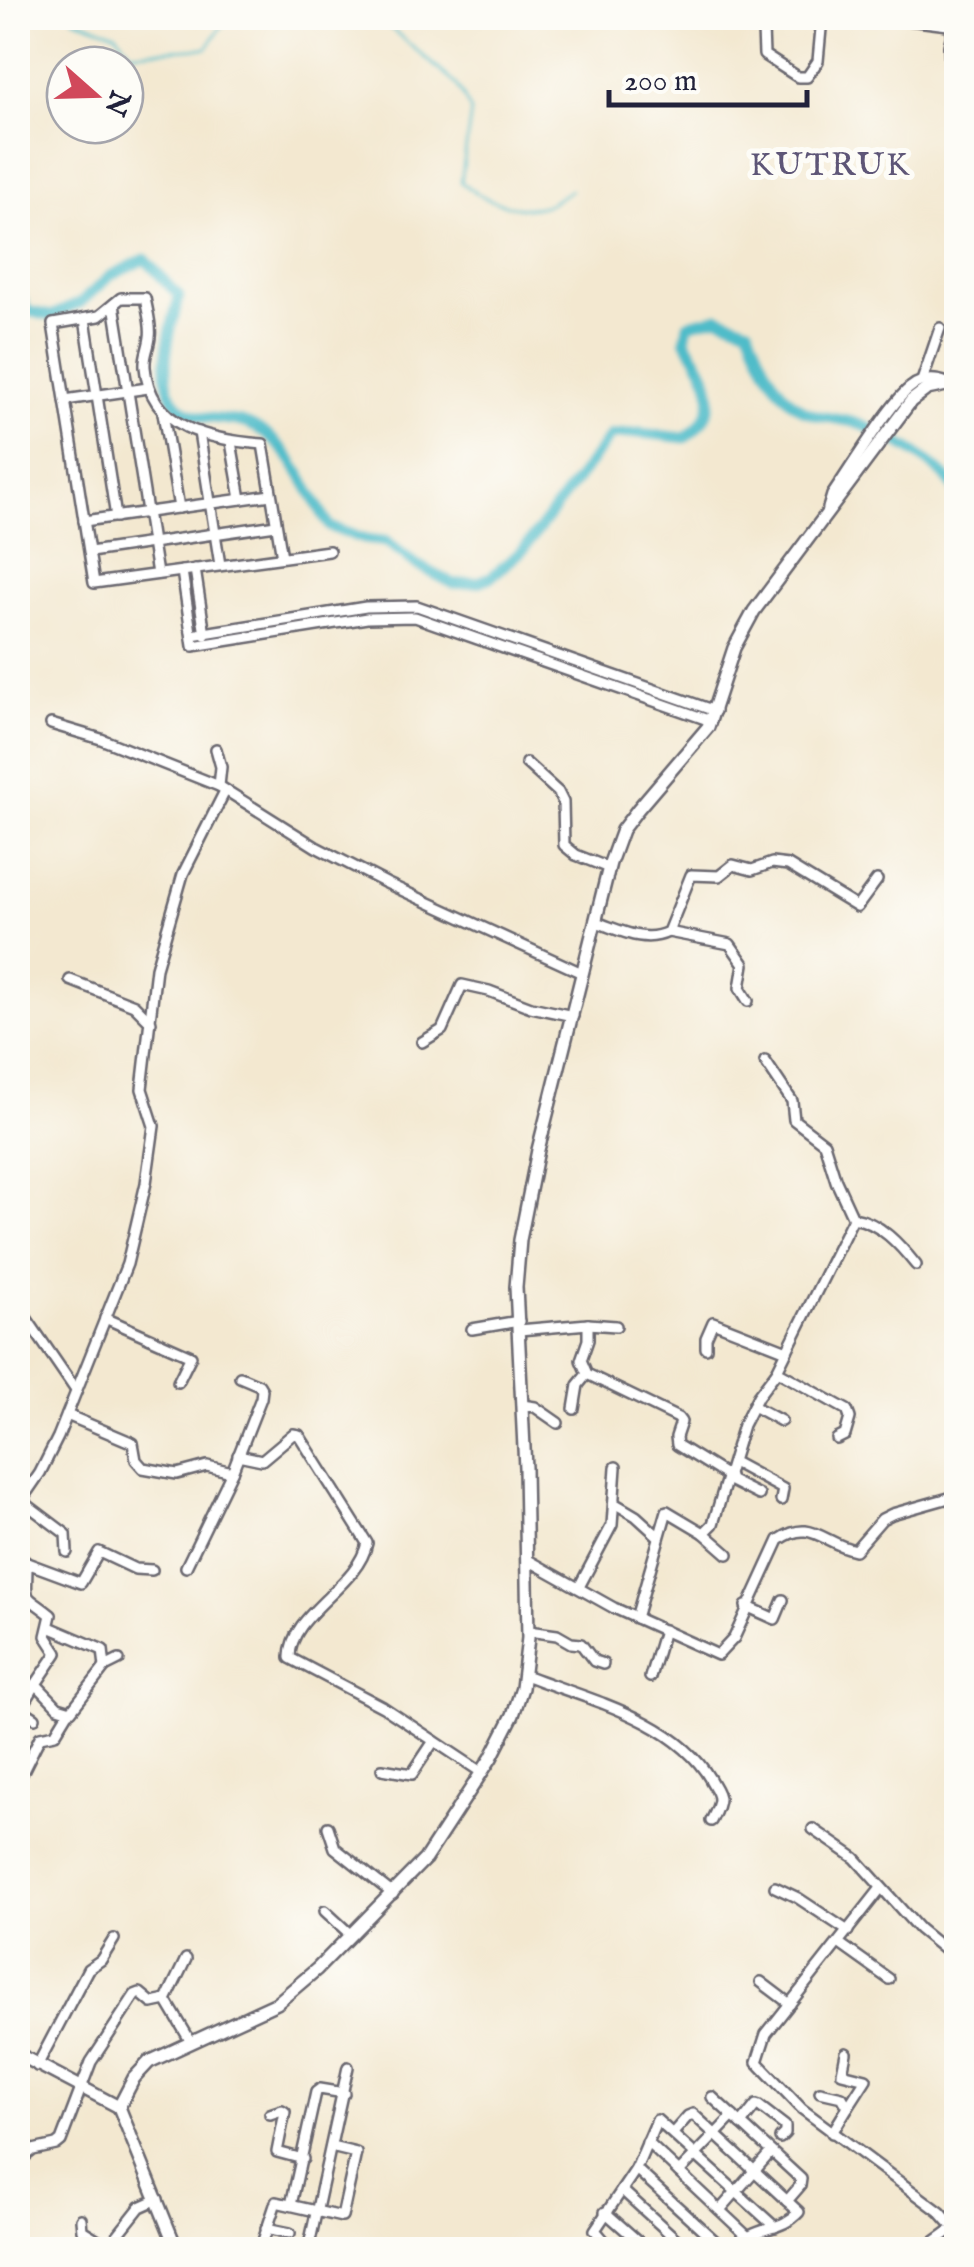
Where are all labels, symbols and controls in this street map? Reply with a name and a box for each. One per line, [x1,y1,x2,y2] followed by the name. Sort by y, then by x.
[45,45,145,145] north arrow
[609,45,806,107] scale bar
[624,63,697,101] text: 200 m
[96,84,137,120] text: N
[750,146,912,187] district label: KUTRUK

